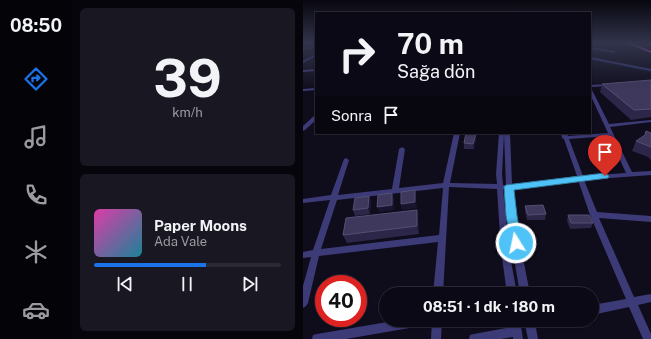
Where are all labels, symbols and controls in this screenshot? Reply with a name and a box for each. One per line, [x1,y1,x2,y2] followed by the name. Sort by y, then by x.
[10,15,62,36] text: 08:50
[397,27,464,60] text: 70 m
[331,28,383,80] icon: right
[153,48,222,109] text: 39
[397,61,475,82] text: Sağa dön
[22,65,50,93] icon: directions
[380,104,402,126] icon: arrive
[172,105,203,120] text: km/h
[331,107,372,124] text: Sonra
[22,123,50,151] icon: music
[588,135,622,176] pin
[594,141,616,163] icon: arrive
[22,181,50,209] icon: phone
[154,217,247,234] text: Paper Moons
[495,222,537,264] position arrow
[154,234,207,249] text: Ada Vale
[22,238,50,266] icon: climate
[114,273,136,295] icon: previous
[176,273,198,295] icon: pause
[239,273,261,295] icon: next
[315,275,367,327] speed limit sign: 40
[22,296,50,324] icon: car
[423,298,555,315] text: 08:51 · 1 dk · 180 m

